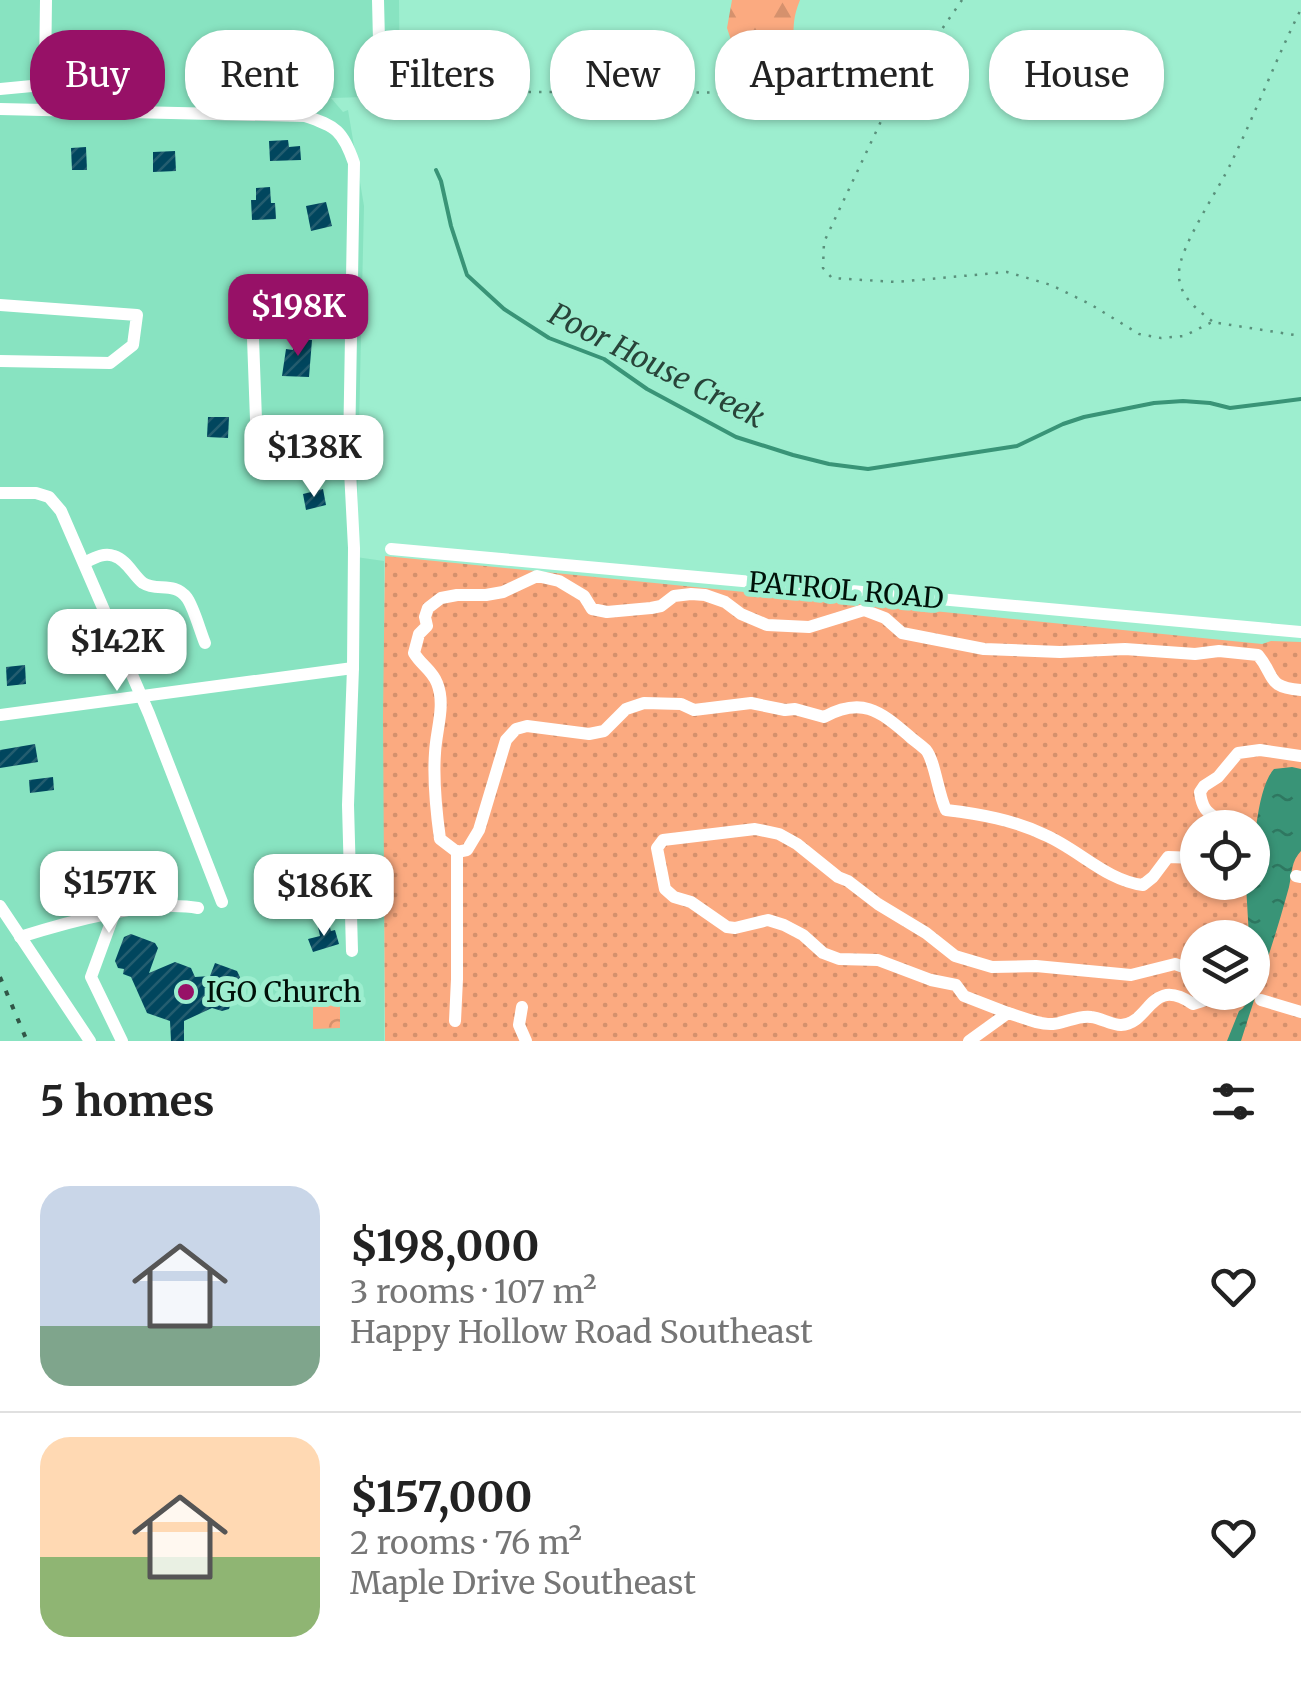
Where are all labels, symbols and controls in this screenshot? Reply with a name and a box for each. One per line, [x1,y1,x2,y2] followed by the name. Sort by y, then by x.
[30,30,165,120] chip: Buy
[185,30,334,120] chip: Rent
[354,30,530,120] chip: Filters
[550,30,695,120] chip: New
[715,30,969,120] chip: Apartment
[989,30,1164,120] chip: House
[228,274,368,359] pin: $198K
[250,286,346,326] text: $198K
[543,294,772,436] water label: Poor House Creek
[244,415,384,500] pin: $138K
[266,427,362,467] text: $138K
[747,564,945,616] street label: PATROL ROAD
[47,609,187,694] pin: $142K
[70,621,164,661] text: $142K
[1180,810,1270,1010] map controls
[1180,810,1270,900] button: locate
[39,851,179,936] pin: $157K
[254,854,394,939] pin: $186K
[62,863,156,903] text: $157K
[276,866,372,906] text: $186K
[1180,920,1270,1010] button: layers
[206,974,361,1010] place label: IGO Church
[175,981,197,1003] marker: IGO Church
[1206,1074,1261,1129] icon: filters
[40,1075,214,1127] text: 5 homes
[350,1220,539,1272] text: $198,000
[120,1226,240,1346] icon: home
[1206,1259,1261,1314] icon: heart
[350,1272,597,1312] text: 3 rooms · 107 m²
[350,1312,813,1352] text: Happy Hollow Road Southeast
[350,1471,532,1523] text: $157,000
[120,1477,240,1597] icon: home
[1206,1510,1261,1565] icon: heart
[350,1523,582,1563] text: 2 rooms · 76 m²
[350,1563,696,1603] text: Maple Drive Southeast

